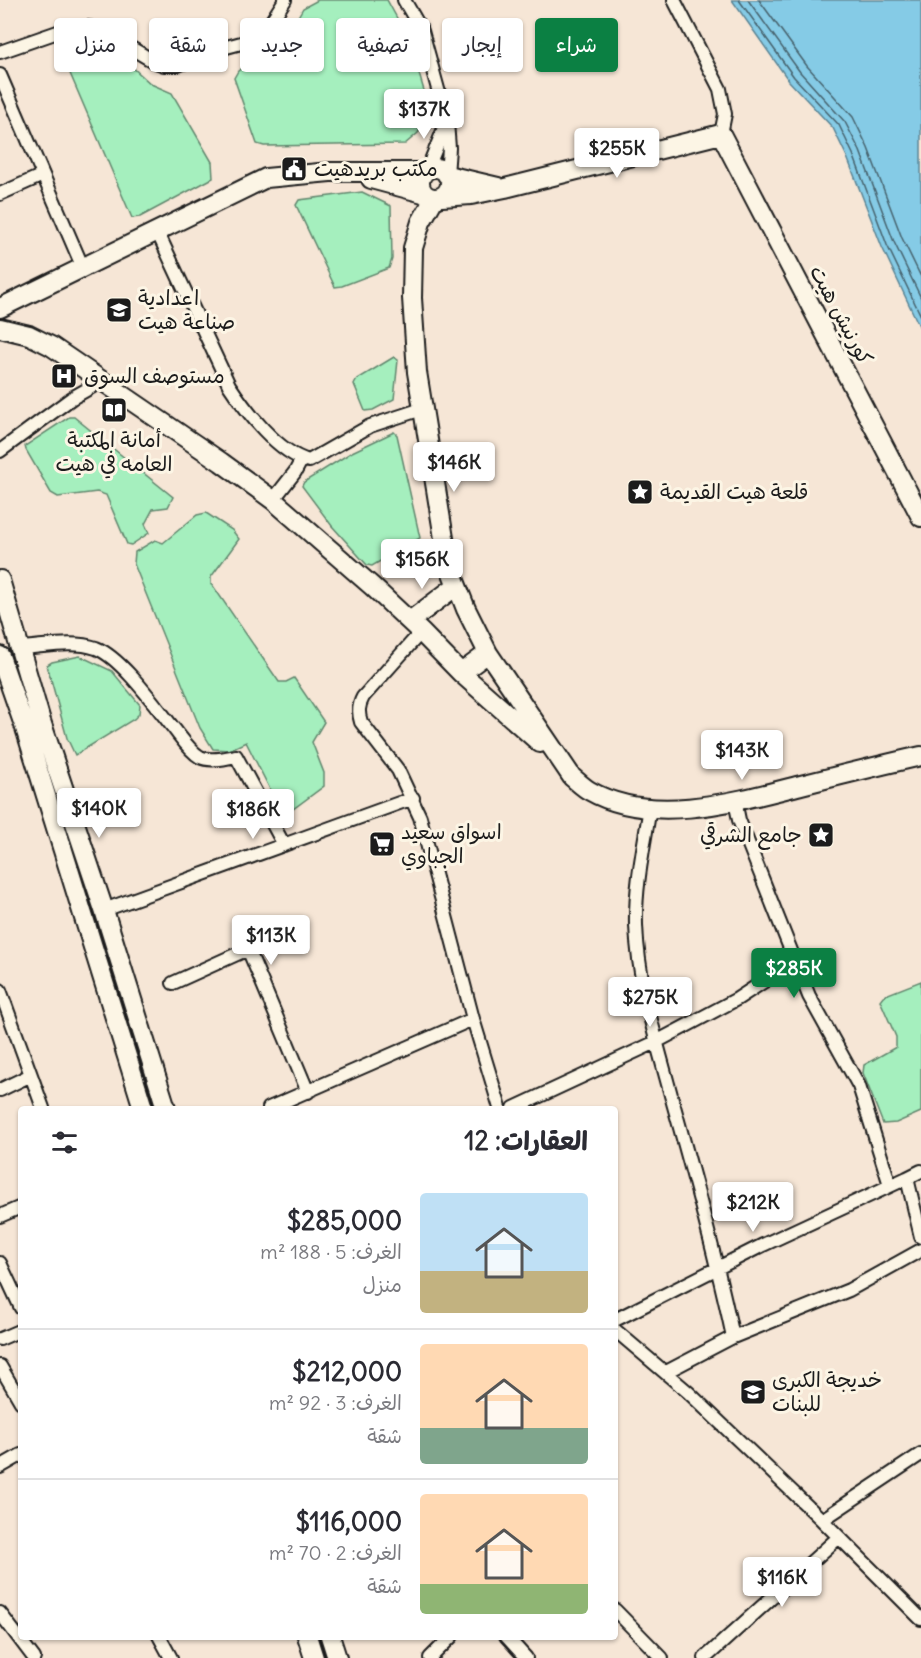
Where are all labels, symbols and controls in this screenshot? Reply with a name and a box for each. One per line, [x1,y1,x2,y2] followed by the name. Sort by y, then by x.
[54,18,137,72] chip: منزل
[149,18,228,72] chip: شقة
[240,18,324,72] chip: جديد
[336,18,430,72] chip: تصفية
[442,18,523,72] chip: إيجار
[535,18,618,72] chip: شراء
[382,89,466,140] pin: $137K
[398,96,450,121] text: $137K
[575,128,659,179] pin: $255K
[588,135,646,160] text: $255K
[279,154,309,184] public building icon: مكتب بريدهيت
[314,155,438,182] place label: مكتب بريدهيت
[804,260,879,369] street label: كورنيش هيت
[138,284,235,335] place label: اعدادية صناعة هيت
[104,295,134,325] school or university icon: اعدادية صناعة هيت
[49,361,79,391] hospital icon: مستوصف السوق
[84,362,225,389] place label: مستوصف السوق
[99,395,129,425] library icon: أمانة المكتبة العامه في هيت
[55,426,173,479] place label: أمانة المكتبة العامه في هيت
[412,442,496,493] pin: $146K
[427,449,481,474] text: $146K
[625,477,655,507] place icon: قلعة هيت القديمة
[660,478,809,505] place label: قلعة هيت القديمة
[380,539,464,590] pin: $156K
[395,546,449,571] text: $156K
[700,730,784,781] pin: $143K
[715,737,769,762] text: $143K
[57,788,141,839] pin: $140K
[211,789,295,840] pin: $186K
[71,795,127,820] text: $140K
[226,796,280,821] text: $186K
[401,818,502,871] place label: اسواق سعيد الجباوي
[806,820,836,850] place icon: جامع الشرقي
[700,821,802,850] place label: جامع الشرقي
[367,829,397,859] supermarket icon: اسواق سعيد الجباوي
[229,915,313,966] pin: $113K
[246,922,296,947] text: $113K
[752,948,836,999] pin: $285K
[765,955,823,980] text: $285K
[608,977,692,1028] pin: $275K
[622,984,678,1009] text: $275K
[464,1124,588,1157] text: العقارات: 12
[48,1126,81,1159] icon: filters
[711,1182,795,1233] pin: $212K
[726,1189,780,1214] text: $212K
[287,1204,402,1237] text: $285,000
[468,1217,540,1289] icon: home
[260,1239,402,1264] text: الغرف: 5 · 188 m²
[363,1272,402,1297] text: منزل
[292,1355,402,1388] text: $212,000
[772,1366,882,1417] place label: خديجة الكبرى للبنات
[468,1368,540,1440] icon: home
[738,1377,768,1407] school or university icon: خديجة الكبرى للبنات
[269,1390,402,1415] text: الغرف: 3 · 92 m²
[367,1423,402,1448] text: شقة
[296,1505,402,1538] text: $116,000
[468,1518,540,1590] icon: home
[269,1540,402,1565] text: الغرف: 2 · 70 m²
[740,1557,824,1608] pin: $116K
[757,1564,807,1589] text: $116K
[367,1573,402,1598] text: شقة

